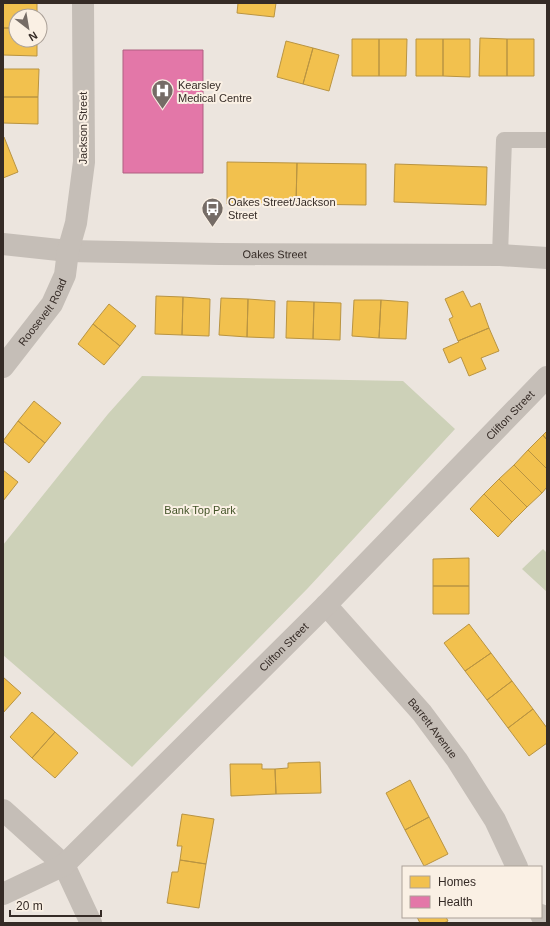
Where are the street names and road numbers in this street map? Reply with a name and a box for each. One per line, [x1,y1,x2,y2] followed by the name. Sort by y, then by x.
[77,92,89,164] street label: Jackson Street
[242,248,307,260] street label: Oakes Street
[16,277,69,348] street label: Roosevelt Road
[484,388,536,442] street label: Clifton Street
[257,620,310,674] street label: Clifton Street
[406,696,460,761] street label: Barrett Avenue

